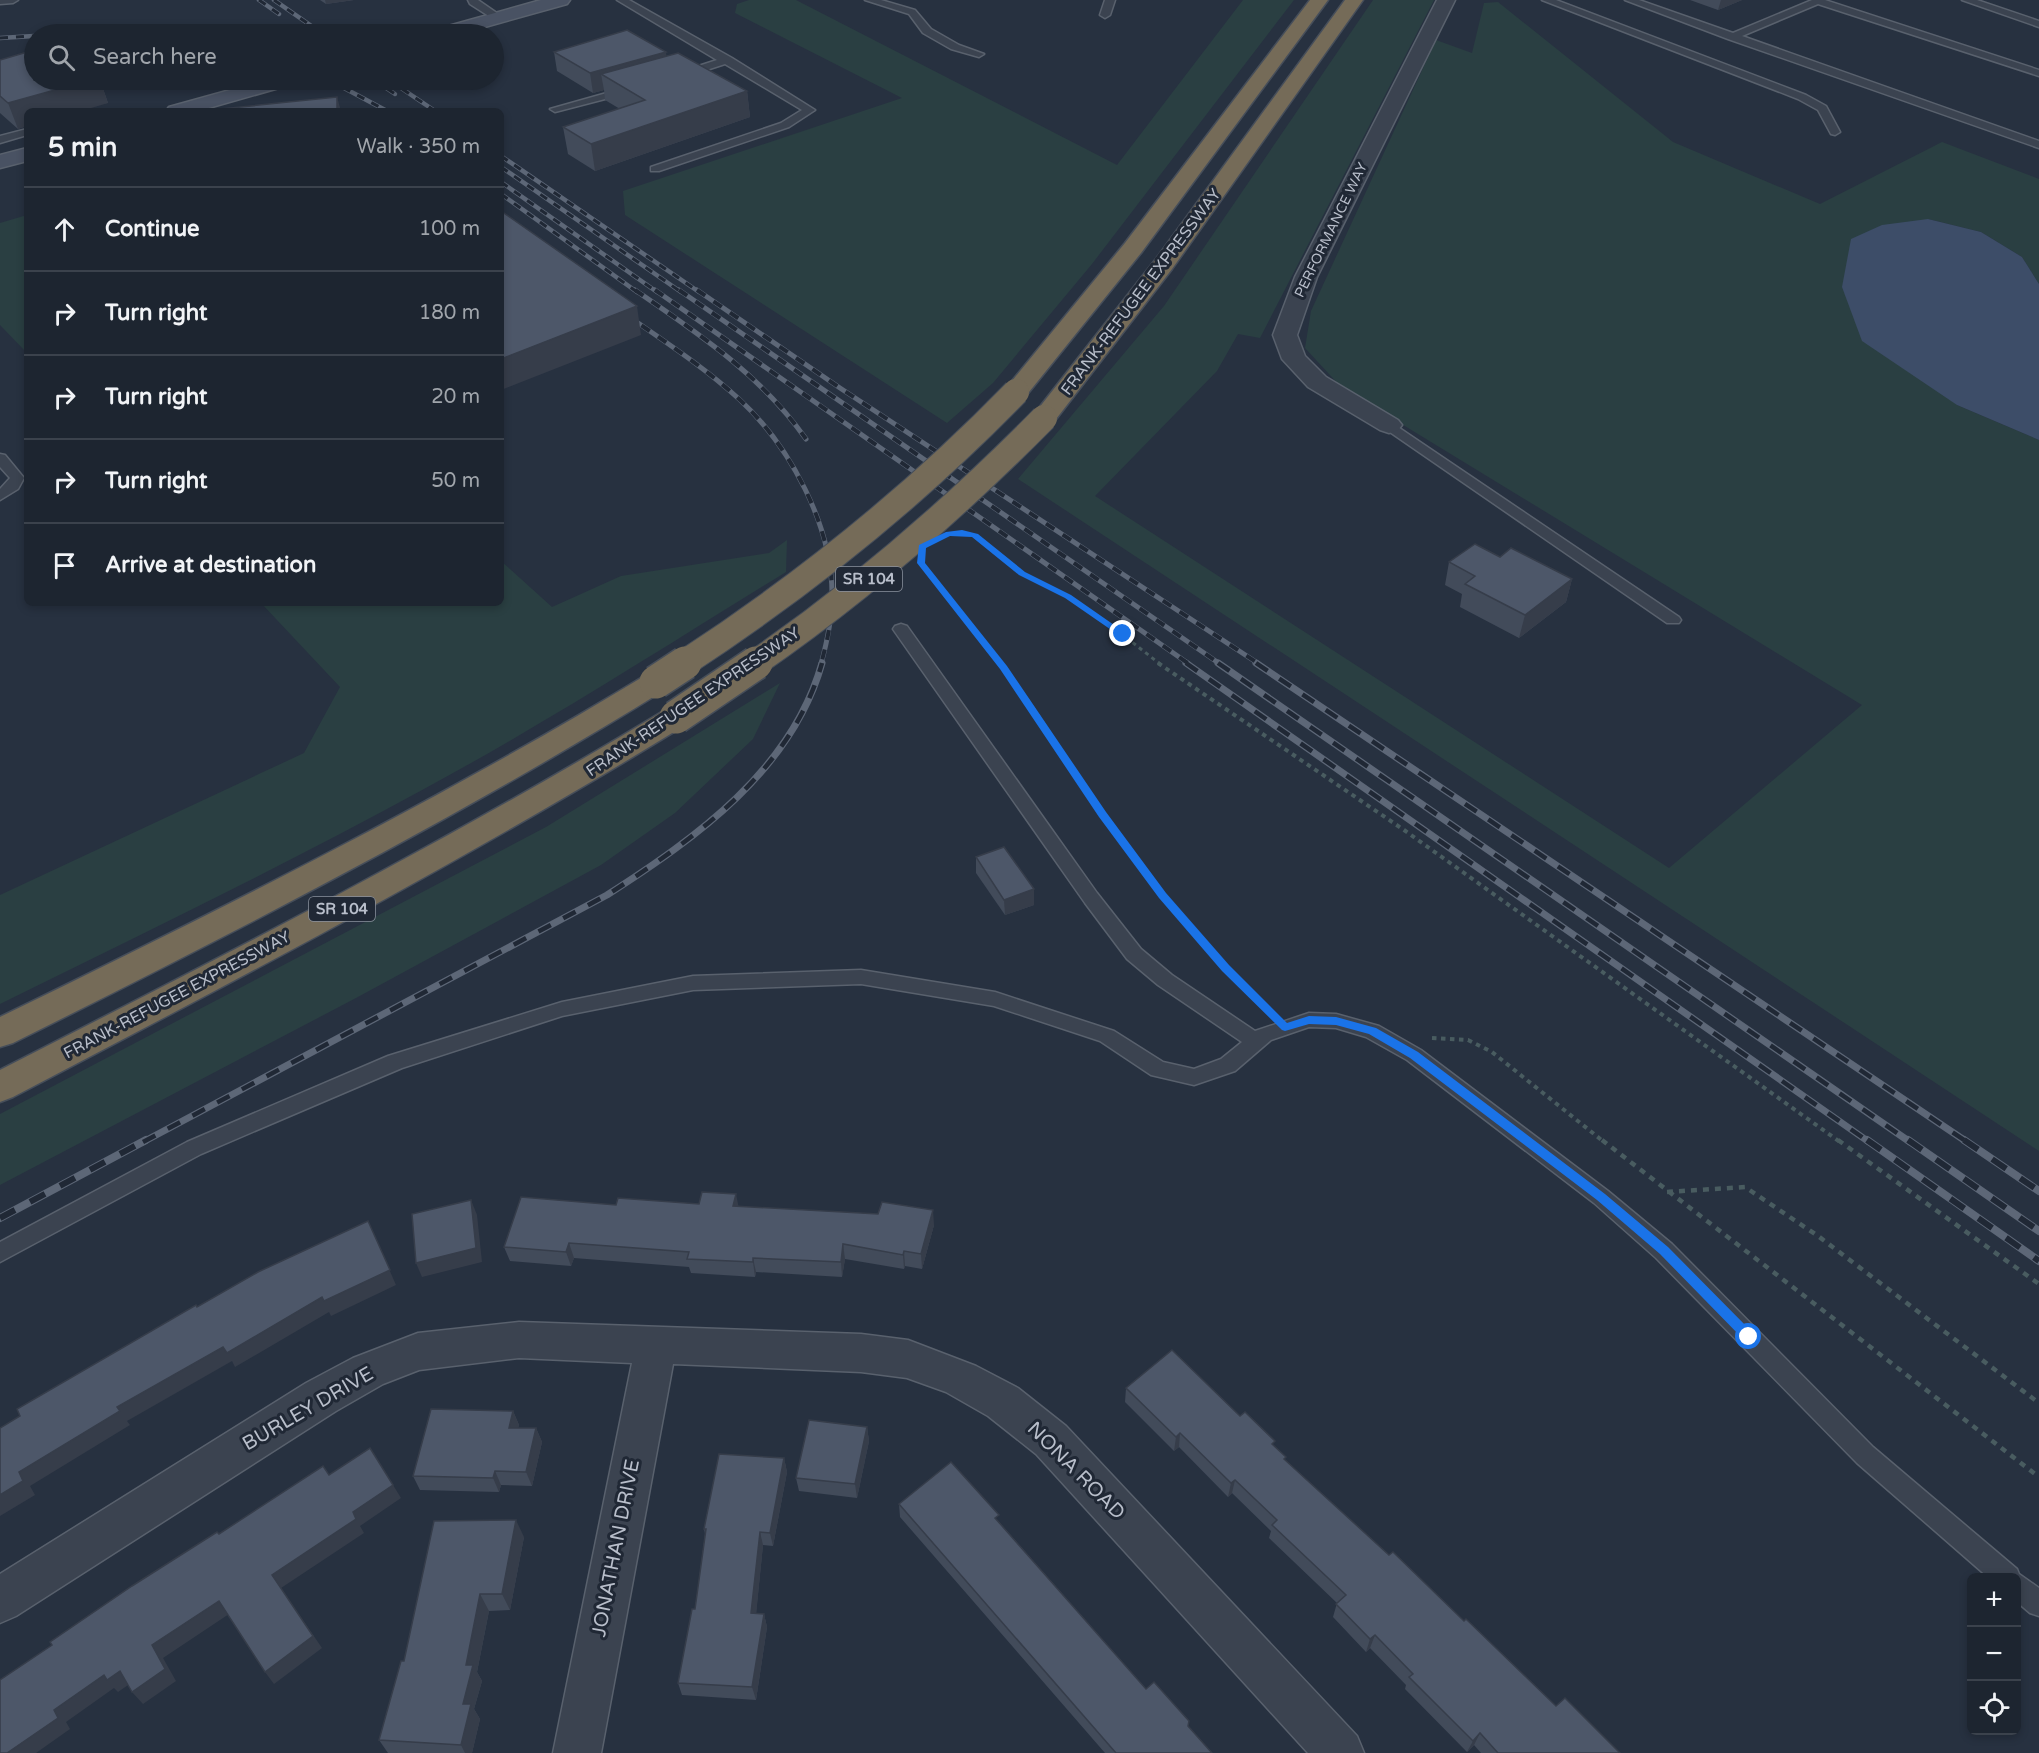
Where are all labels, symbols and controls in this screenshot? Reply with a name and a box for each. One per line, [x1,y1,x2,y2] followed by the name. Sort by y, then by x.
[24,24,504,90] search box
[45,41,78,74] icon: search
[93,44,217,70] text: Search here
[48,132,117,163] text: 5 min
[357,135,480,159] text: Walk · 350 m
[1291,160,1371,300] street label: PERFORMANCE WAY
[1057,185,1225,399] street label: FRANK-REFUGEE EXPRESSWAY
[48,213,81,246] icon: ahead
[105,216,200,242] text: Continue
[419,217,480,241] text: 100 m
[48,297,81,330] icon: right
[105,300,207,326] text: Turn right
[419,301,480,325] text: 180 m
[48,381,81,414] icon: right
[105,384,207,410] text: Turn right
[431,385,480,409] text: 20 m
[48,465,81,498] icon: right
[105,468,207,494] text: Turn right
[431,469,480,493] text: 50 m
[48,549,81,582] icon: arrive
[105,552,316,578] text: Arrive at destination
[836,567,902,591] road number: SR 104
[1109,620,1135,646] route end
[582,623,804,781] street label: FRANK-REFUGEE EXPRESSWAY
[309,897,375,921] road number: SR 104
[60,927,294,1063] street label: FRANK-REFUGEE EXPRESSWAY
[1735,1323,1761,1349] route start
[238,1362,378,1456] street label: BURLEY DRIVE
[1022,1417,1130,1525] street label: NONA ROAD
[587,1457,645,1639] street label: JONATHAN DRIVE
[1967,1573,2021,1735] map controls
[1967,1573,2021,1627] button: +
[1967,1627,2021,1681] button: −
[1967,1681,2021,1735] button: locate

